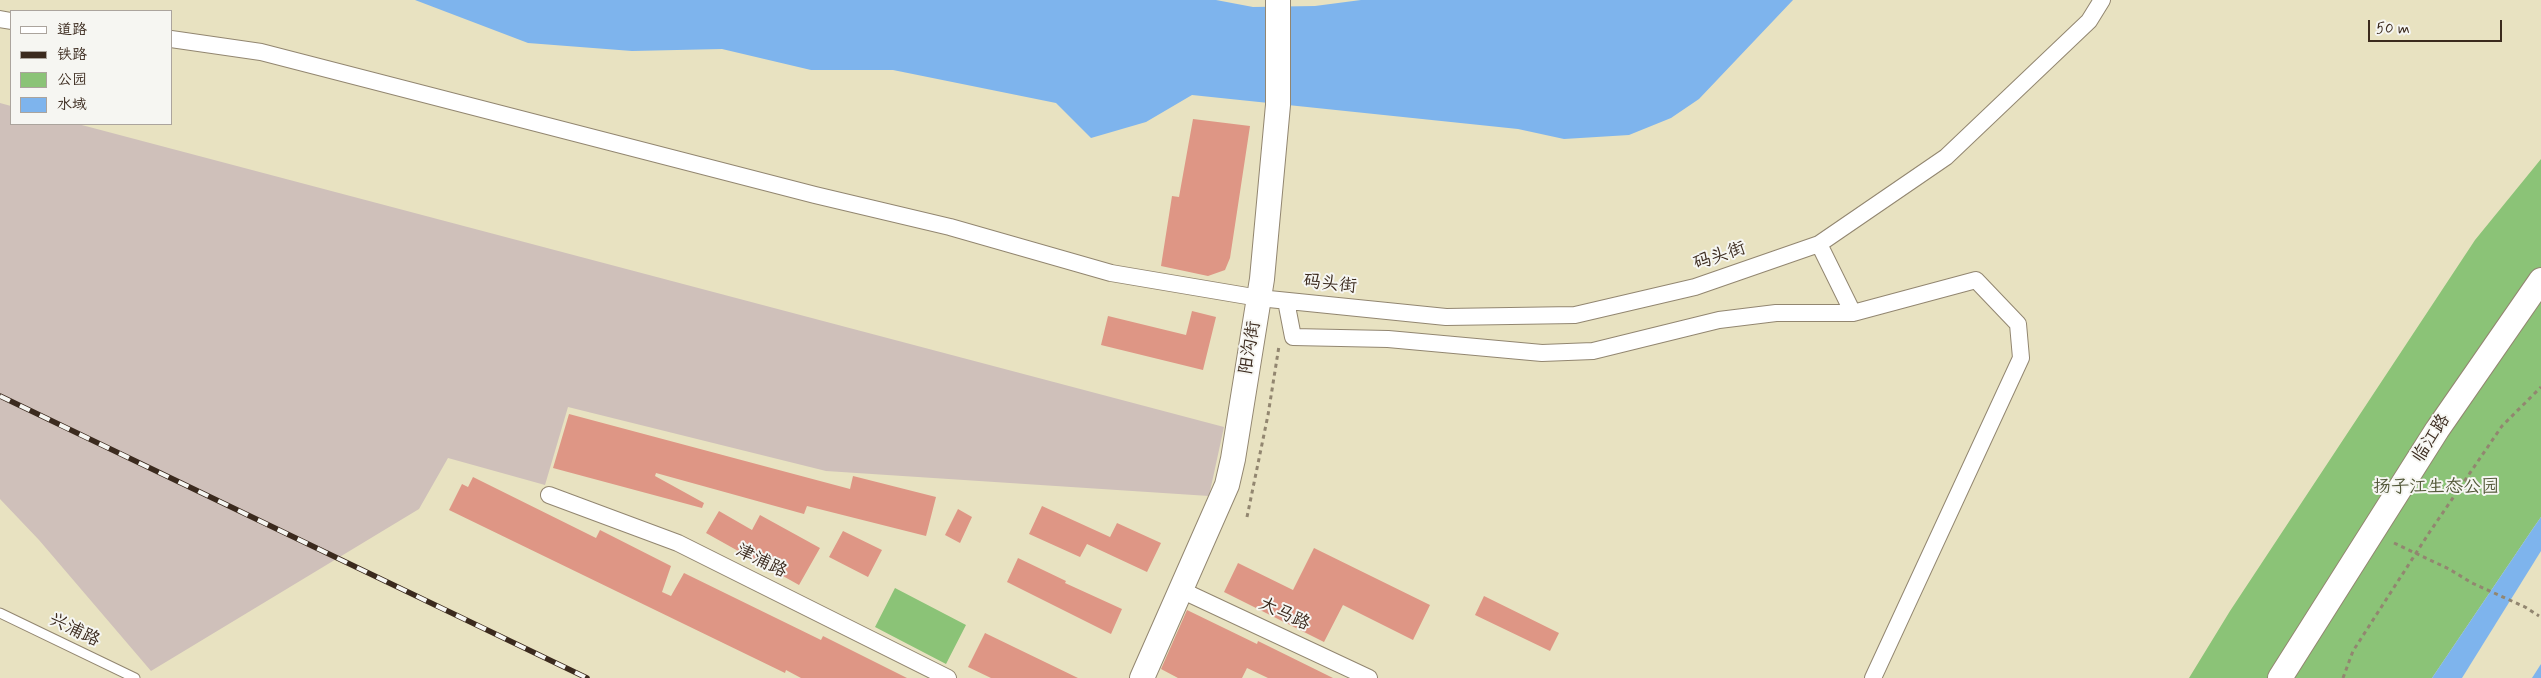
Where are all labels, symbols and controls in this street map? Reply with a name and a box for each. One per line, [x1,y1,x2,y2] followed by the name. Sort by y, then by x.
[10,10,172,125] legend
[2371,10,2505,42] scale bar
[2376,19,2410,39] text: 50 m
[57,20,87,40] text: 道路
[57,45,87,65] text: 铁路
[57,70,87,90] text: 公园
[57,95,87,115] text: 水域
[1691,238,1749,276] street label: 码头街
[1302,271,1358,299] street label: 码头街
[1236,320,1266,376] street label: 阳沟街
[2408,410,2456,468] street label: 临江路
[2373,477,2499,499] park label: 扬子江生态公园
[732,540,790,584] street label: 津浦路
[1255,594,1313,636] street label: 大马路
[45,609,103,653] street label: 兴浦路

